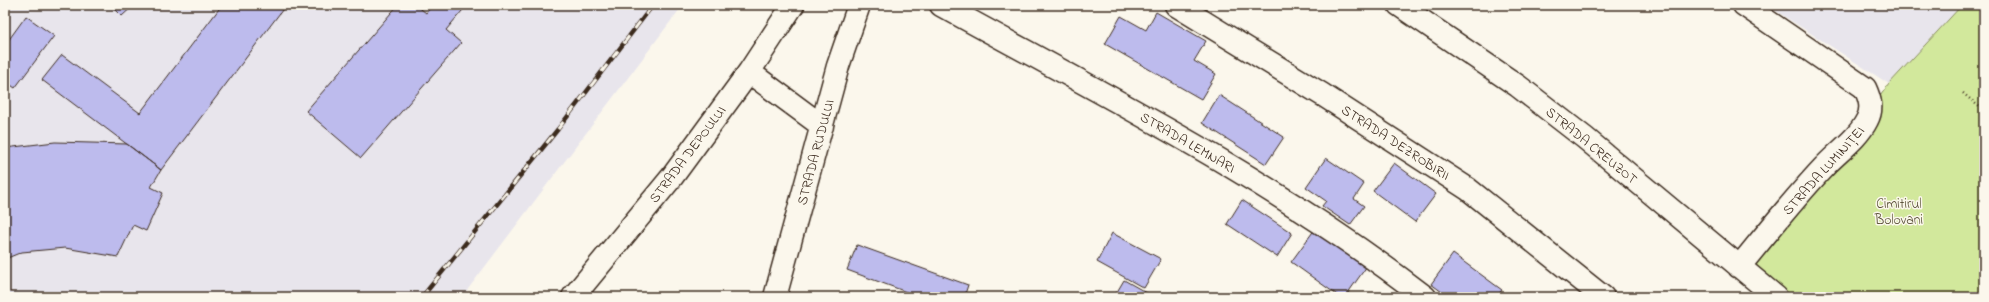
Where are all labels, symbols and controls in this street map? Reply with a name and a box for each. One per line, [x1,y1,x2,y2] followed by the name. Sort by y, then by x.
[792,97,841,208] street label: STRADA RUDULUI
[1337,100,1454,186] street label: STRADA DEZROBIRII
[645,102,732,208] street label: STRADA DEPOULUI
[1540,102,1642,190] street label: STRADA CREUZOT
[1136,107,1239,179] street label: STRADA LEMNARI
[1778,122,1870,220] street label: STRADA LUMINIȚEI
[1874,194,1923,231] park label: Cimitirul Bolovani

